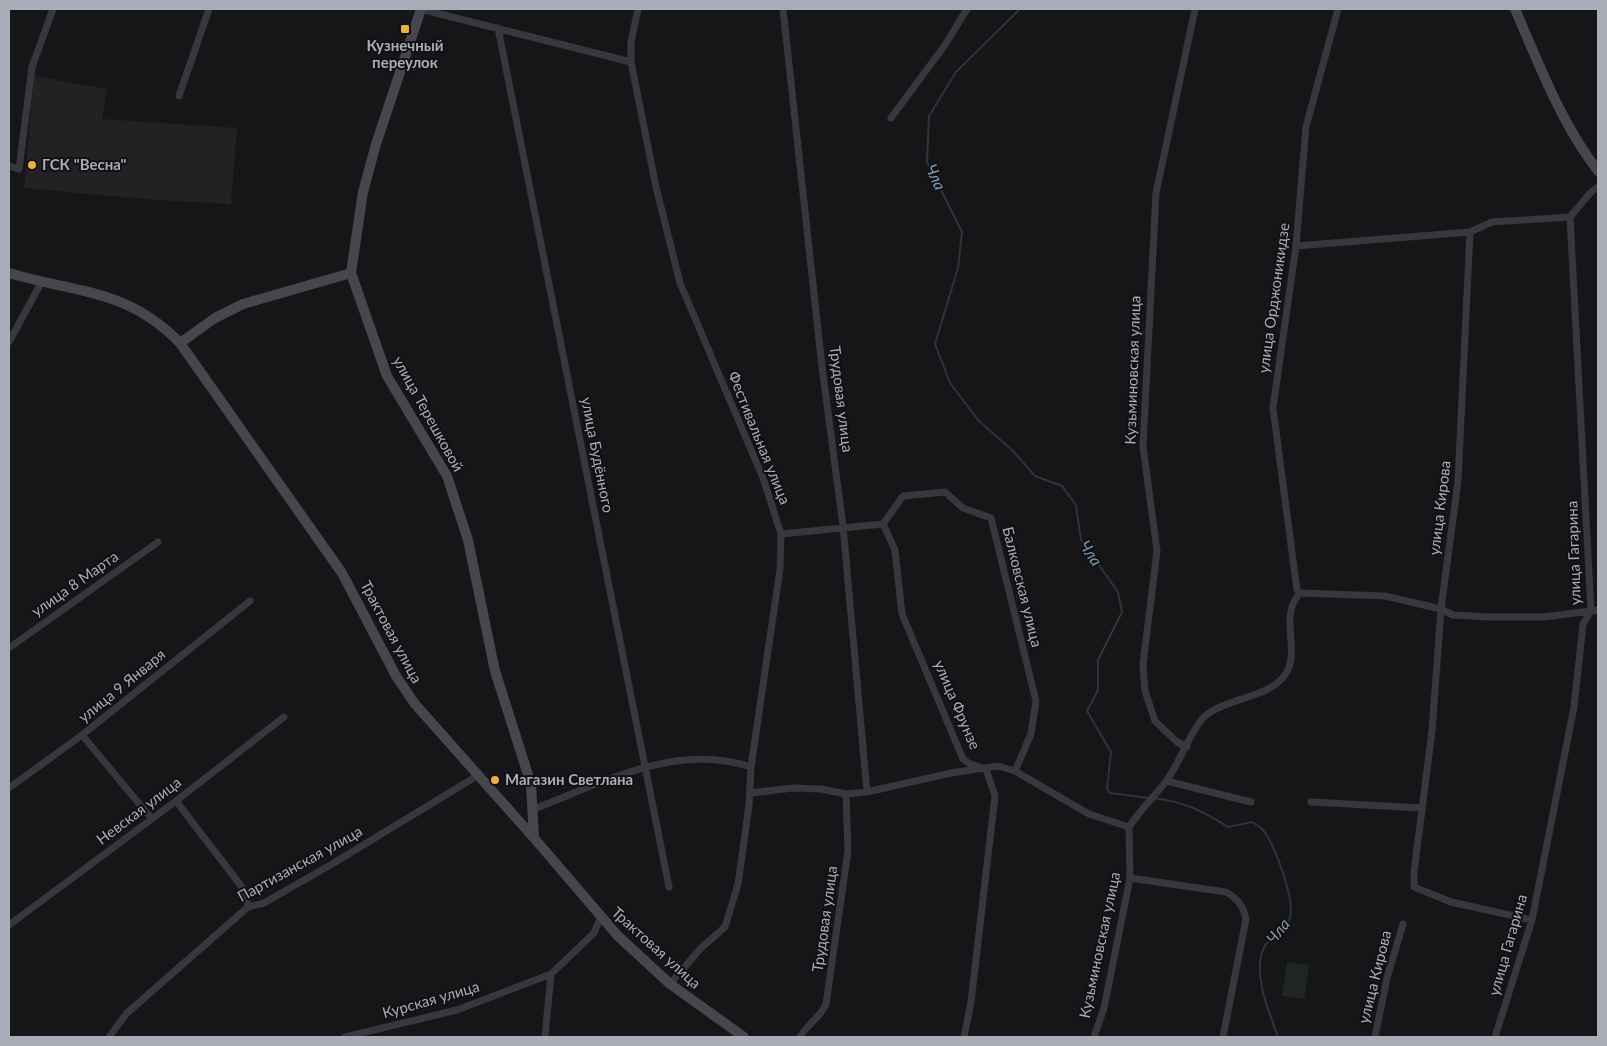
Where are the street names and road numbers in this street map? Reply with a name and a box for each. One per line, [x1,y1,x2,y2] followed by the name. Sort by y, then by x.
[1254,222,1292,374] street label: улица Орджоникидзе
[1120,295,1144,445] street label: Кузьминовская улица
[827,345,857,453] street label: Трудовая улица
[390,353,468,474] street label: улица Терешковой
[725,368,795,507] street label: Фестивальная улица
[578,395,618,514] street label: улица Будённого
[1424,460,1454,556] street label: улица Кирова
[1562,500,1584,606] street label: улица Гагарина
[999,525,1047,649] street label: Балковская улица
[28,547,121,620] street label: улица 8 Марта
[357,577,427,686] street label: Трактовая улица
[74,645,168,726] street label: улица 9 Января
[931,657,985,752] street label: улица Фрунзе
[93,773,184,848] street label: Невская улица
[234,821,365,905] street label: Партизанская улица
[808,865,840,973] street label: Трудовая улица
[1075,870,1123,1020] street label: Кузьминовская улица
[1484,892,1530,997] street label: улица Гагарина
[608,903,705,992] street label: Трактовая улица
[1354,928,1394,1025] street label: улица Кирова
[380,977,481,1021] street label: Курская улица

